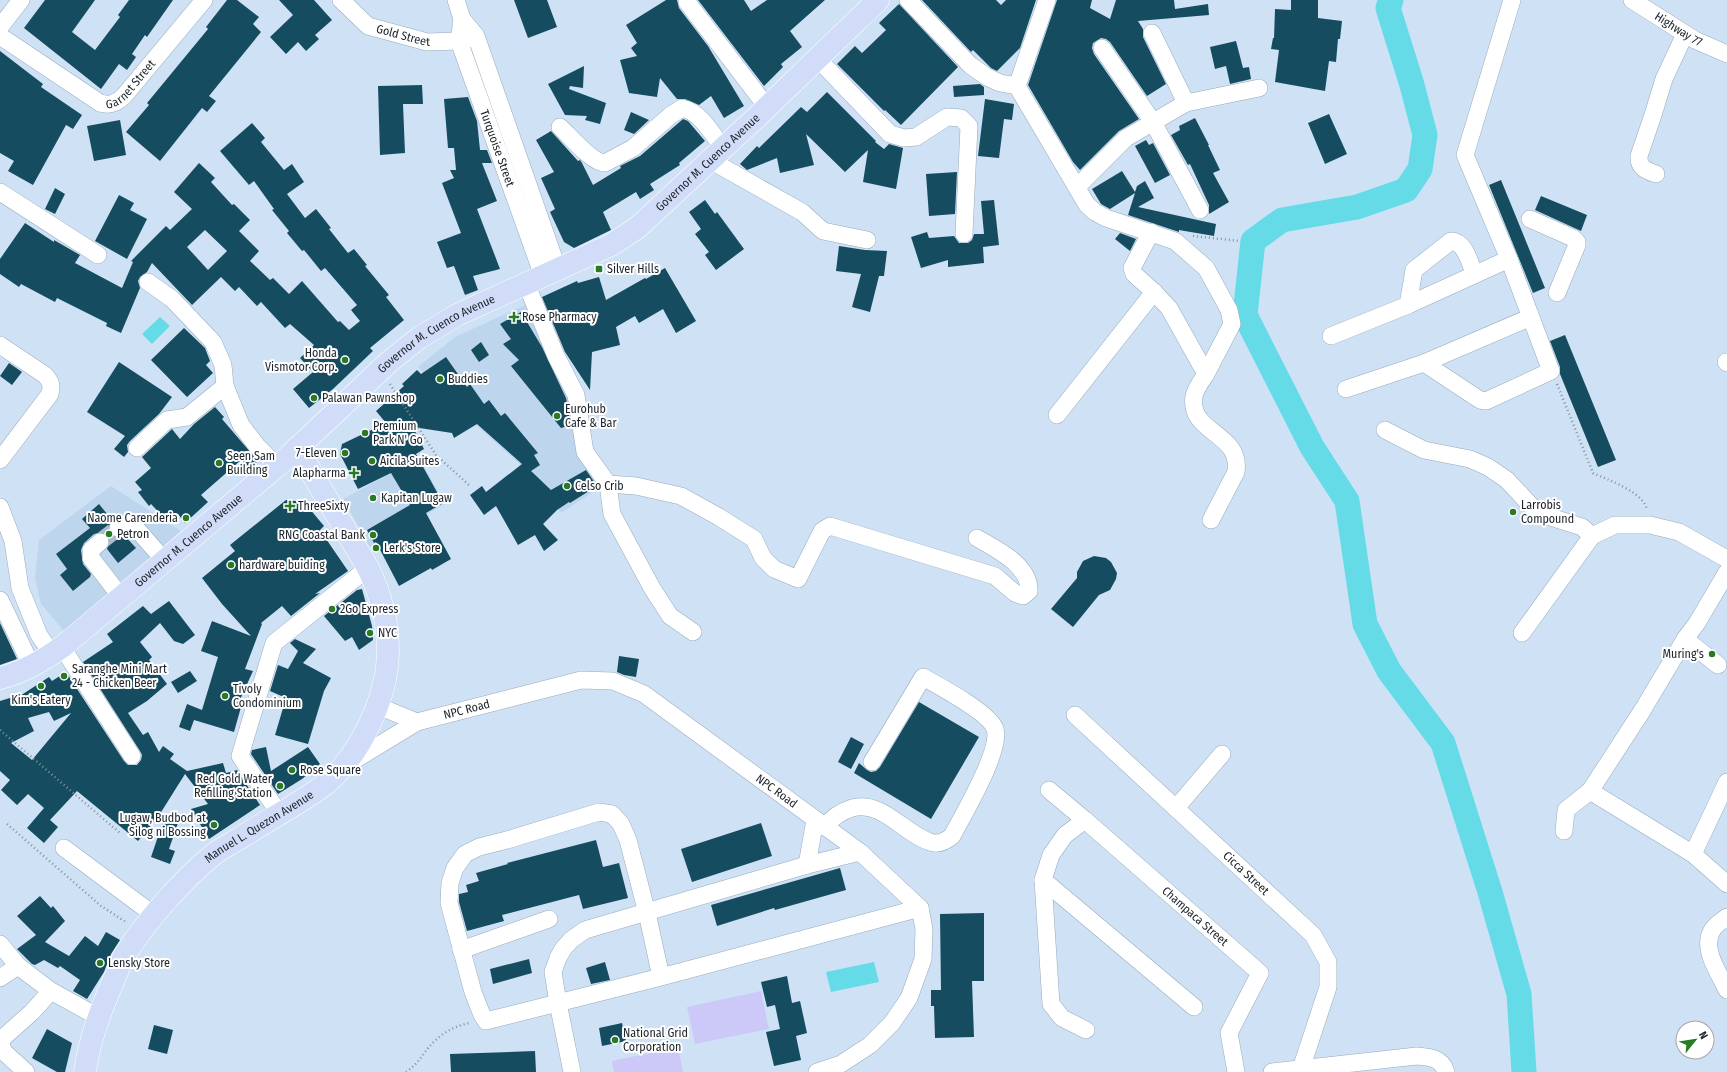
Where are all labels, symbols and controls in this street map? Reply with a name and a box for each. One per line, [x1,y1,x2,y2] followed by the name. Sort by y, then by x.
[1652,9,1705,49] street label: Highway 77
[375,22,430,49] street label: Gold Street
[105,57,158,111] street label: Garnet Street
[477,108,518,189] street label: Turquoise Street
[653,111,763,214] street label: Governor M. Cuenco Avenue
[607,262,659,276] place label: Silver Hills
[594,264,604,274] marker: Silver Hills
[375,292,497,376] street label: Governor M. Cuenco Avenue
[522,310,597,324] place label: Rose Pharmacy
[509,312,519,322] marker: Rose Pharmacy
[265,346,337,374] place label: Honda Vismotor Corp.
[340,355,350,365] marker: Honda Vismotor Corp.
[448,372,488,386] place label: Buddies
[435,374,445,384] marker: Buddies
[322,391,415,405] place label: Palawan Pawnshop
[309,393,319,403] marker: Palawan Pawnshop
[565,402,617,430] place label: Eurohub Cafe & Bar
[552,411,562,421] marker: Eurohub Cafe & Bar
[373,419,423,447] place label: Premium Park N' Go
[360,428,370,438] marker: Premium Park N' Go
[296,446,337,460] place label: 7-Eleven
[340,448,350,458] marker: 7-Eleven
[227,449,275,477] place label: Seen Sam Building
[380,454,439,468] place label: Aicila Suites
[367,456,377,466] marker: Aicila Suites
[214,458,224,468] marker: Seen Sam Building
[293,466,346,480] place label: Alapharma
[349,468,359,478] marker: Alapharma
[575,479,624,493] place label: Celso Crib
[562,481,572,491] marker: Celso Crib
[132,491,245,590] street label: Governor M. Cuenco Avenue
[381,491,452,505] place label: Kapitan Lugaw
[368,493,378,503] marker: Kapitan Lugaw
[1521,498,1574,526] place label: Larrobis Compound
[298,499,350,513] place label: ThreeSixty
[285,501,295,511] marker: ThreeSixty
[1508,507,1518,517] marker: Larrobis Compound
[87,511,178,525] place label: Naome Carenderia
[181,513,191,523] marker: Naome Carenderia
[117,527,149,541] place label: Petron
[279,528,365,542] place label: RNG Coastal Bank
[104,529,114,539] marker: Petron
[368,530,378,540] marker: RNG Coastal Bank
[384,541,441,555] place label: Lerk's Store
[371,543,381,553] marker: Lerk's Store
[239,558,325,572] place label: hardware buiding
[226,560,236,570] marker: hardware buiding
[340,602,398,616] place label: 2Go Express
[327,604,337,614] marker: 2Go Express
[378,626,397,640] place label: NYC
[365,628,375,638] marker: NYC
[1663,647,1704,661] place label: Muring's
[1707,649,1717,659] marker: Muring's
[72,662,167,690] place label: Saranghe Mini Mart 24 - Chicken Beer
[59,671,69,681] marker: Saranghe Mini Mart 24 - Chicken Beer
[36,681,46,691] marker: Kim's Eatery
[233,682,301,710] place label: Tivoly Condominium
[220,691,230,701] marker: Tivoly Condominium
[11,693,71,707] place label: Kim's Eatery
[442,697,491,722] street label: NPC Road
[300,763,361,777] place label: Rose Square
[287,765,297,775] marker: Rose Square
[753,771,800,811] street label: NPC Road
[194,772,273,800] place label: Red Gold Water Refilling Station
[275,781,285,791] marker: Red Gold Water Refilling Station
[202,788,316,866] street label: Manuel L. Quezon Avenue
[119,811,206,839] place label: Lugaw, Budbod at Silog ni Bossing
[209,820,219,830] marker: Lugaw, Budbod at Silog ni Bossing
[1220,849,1272,898] street label: Cicca Street
[1159,884,1231,949] street label: Champaca Street
[108,956,170,970] place label: Lensky Store
[95,958,105,968] marker: Lensky Store
[1675,1020,1715,1060] north arrow
[623,1026,688,1054] place label: National Grid Corporation
[1696,1029,1711,1041] text: N
[610,1035,620,1045] marker: National Grid Corporation

